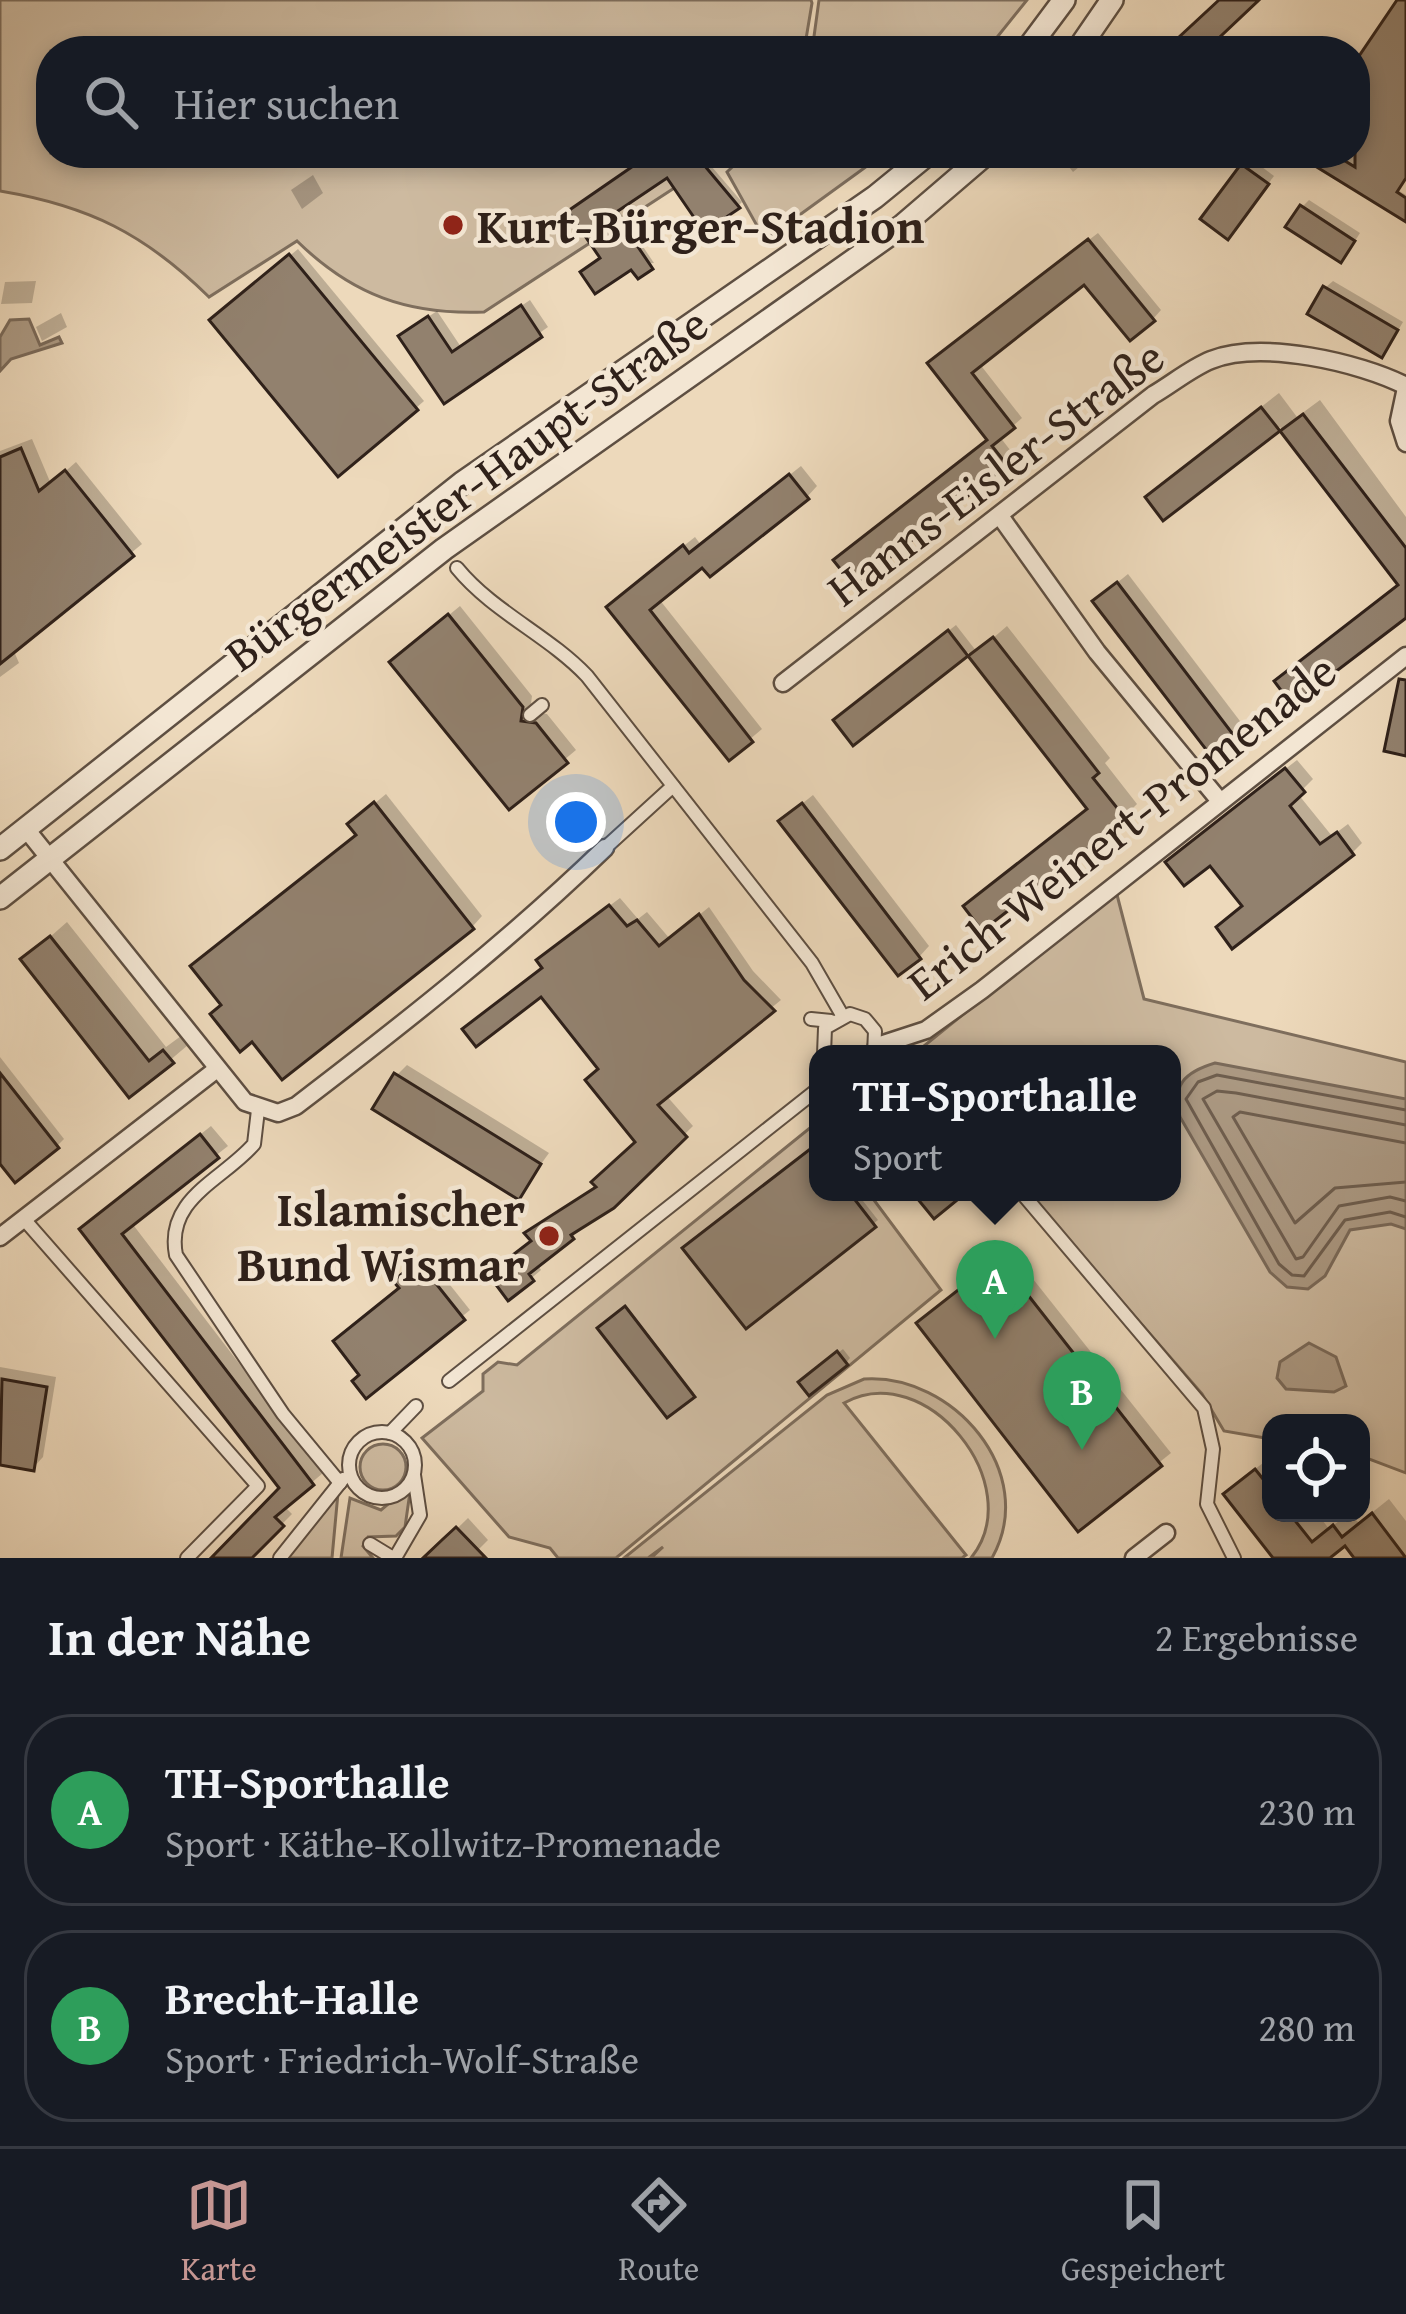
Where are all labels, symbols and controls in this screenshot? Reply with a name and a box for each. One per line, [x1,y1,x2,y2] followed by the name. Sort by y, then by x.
[36,36,1370,168] search box
[78,69,144,135] icon: search
[174,70,399,135] text: Hier suchen
[477,190,924,261] place label: Kurt-Bürger-Stadion
[440,212,466,238] marker: Kurt-Bürger-Stadion
[210,288,722,688] street label: Bürgermeister-Haupt-Straße
[811,321,1179,623] street label: Hanns-Eisler-Straße
[891,635,1351,1017] street label: Erich-Weinert-Promenade
[546,792,606,852] your location
[809,1045,1181,1201] popup
[853,1062,1137,1127] text: TH-Sporthalle
[853,1127,943,1184] text: Sport
[237,1173,525,1299] place label: Islamischer Bund Wismar
[536,1223,562,1249] marker: Islamischer Bund Wismar
[956,1240,1034,1339] pin: A
[1043,1351,1121,1450] pin: B
[1262,1414,1370,1522] map controls
[1262,1414,1370,1522] button: locate
[48,1599,311,1674] text: In der Nähe
[1155,1608,1358,1665] text: 2 Ergebnisse
[165,1749,450,1814] text: TH-Sporthalle
[78,1782,102,1839] text: A
[1258,1782,1355,1839] text: 230 m
[165,1814,721,1871] text: Sport · Käthe-Kollwitz-Promenade
[165,1965,419,2030] text: Brecht-Halle
[78,1998,102,2055] text: B
[1258,1998,1355,2055] text: 280 m
[165,2030,639,2087] text: Sport · Friedrich-Wolf-Straße
[181,2172,257,2292] tab: Karte
[619,2172,699,2292] tab: Route
[1061,2172,1225,2292] tab: Gespeichert

